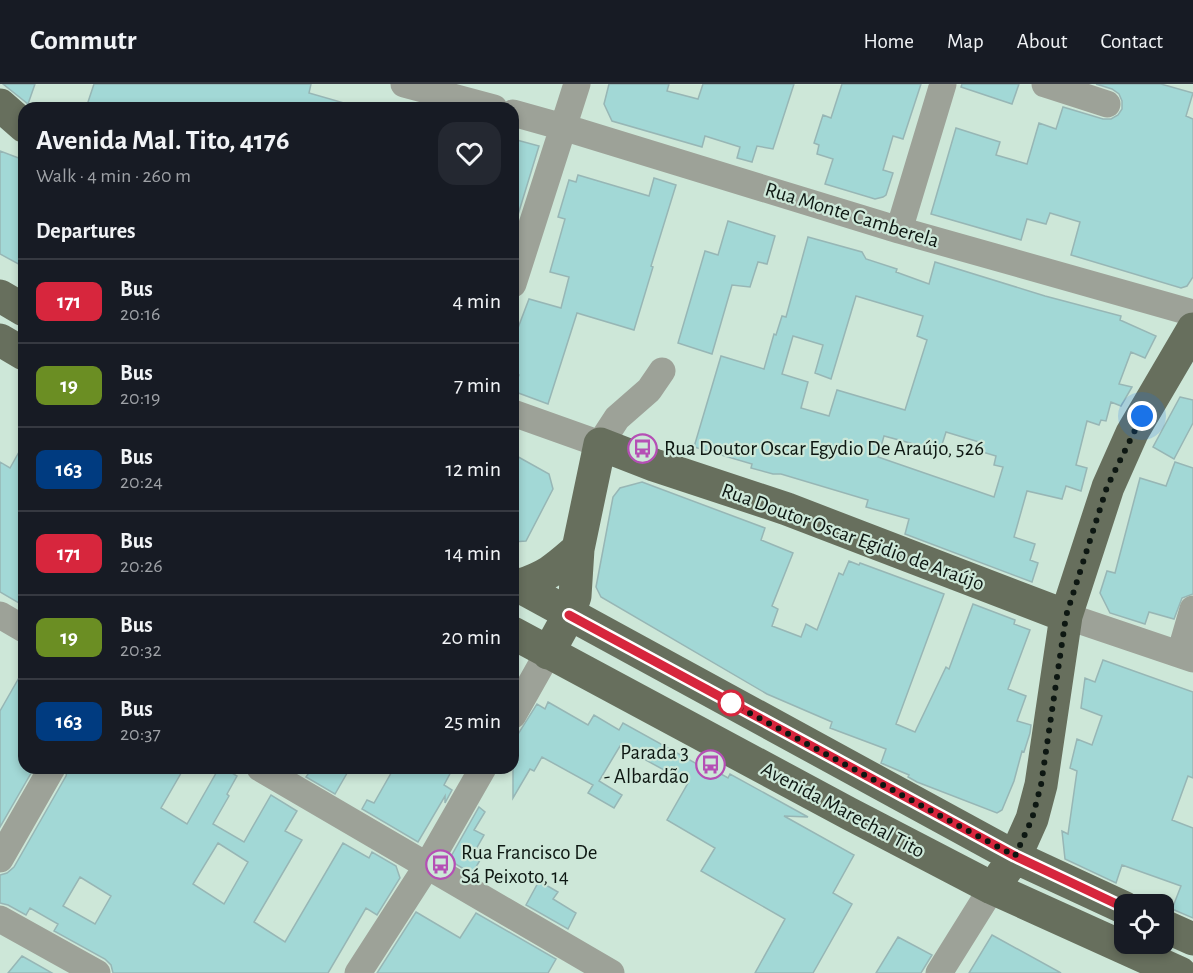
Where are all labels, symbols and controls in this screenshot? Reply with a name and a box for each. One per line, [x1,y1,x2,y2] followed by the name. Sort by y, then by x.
[30,27,137,55] text: Commutr
[863,31,914,52] text: Home
[947,31,984,52] text: Map
[1017,31,1067,52] text: About
[1100,31,1163,52] text: Contact
[438,122,501,185] button: heart
[36,127,289,155] text: Avenida Mal. Tito, 4176
[36,166,191,186] text: Walk · 4 min · 260 m
[762,179,942,252] street label: Rua Monte Camberela
[36,220,136,242] text: Departures
[120,278,153,300] text: Bus
[453,290,501,312] text: 4 min
[57,291,81,312] text: 171
[120,304,161,324] text: 20:16
[120,362,153,384] text: Bus
[454,374,501,396] text: 7 min
[60,375,78,396] text: 19
[120,388,161,408] text: 20:19
[1127,401,1157,431] your location
[627,432,659,464] bus stop icon: Rua Doutor Oscar Egydio De Araújo, 526
[664,438,984,459] place label: Rua Doutor Oscar Egydio De Araújo, 526
[120,446,153,468] text: Bus
[446,458,501,480] text: 12 min
[56,459,82,480] text: 163
[120,472,163,492] text: 20:24
[719,480,987,594] street label: Rua Doutor Oscar Egidio de Araújo
[120,530,153,552] text: Bus
[445,542,501,564] text: 14 min
[57,543,81,564] text: 171
[120,556,163,576] text: 20:26
[120,614,153,636] text: Bus
[441,626,501,648] text: 20 min
[60,627,78,648] text: 19
[120,640,162,660] text: 20:32
[718,690,744,716] unlabelled marker
[120,698,153,720] text: Bus
[444,710,501,732] text: 25 min
[56,711,82,732] text: 163
[120,724,161,744] text: 20:37
[604,742,689,787] place label: Parada 3 - Albardão
[694,748,726,780] bus stop icon: Parada 3 - Albardão
[758,758,928,862] street label: Avenida Marechal Tito
[461,842,597,887] place label: Rua Francisco De Sá Peixoto, 14
[424,848,456,880] bus stop icon: Rua Francisco De Sá Peixoto, 14
[1114,894,1174,954] map controls
[1114,894,1174,954] button: locate

